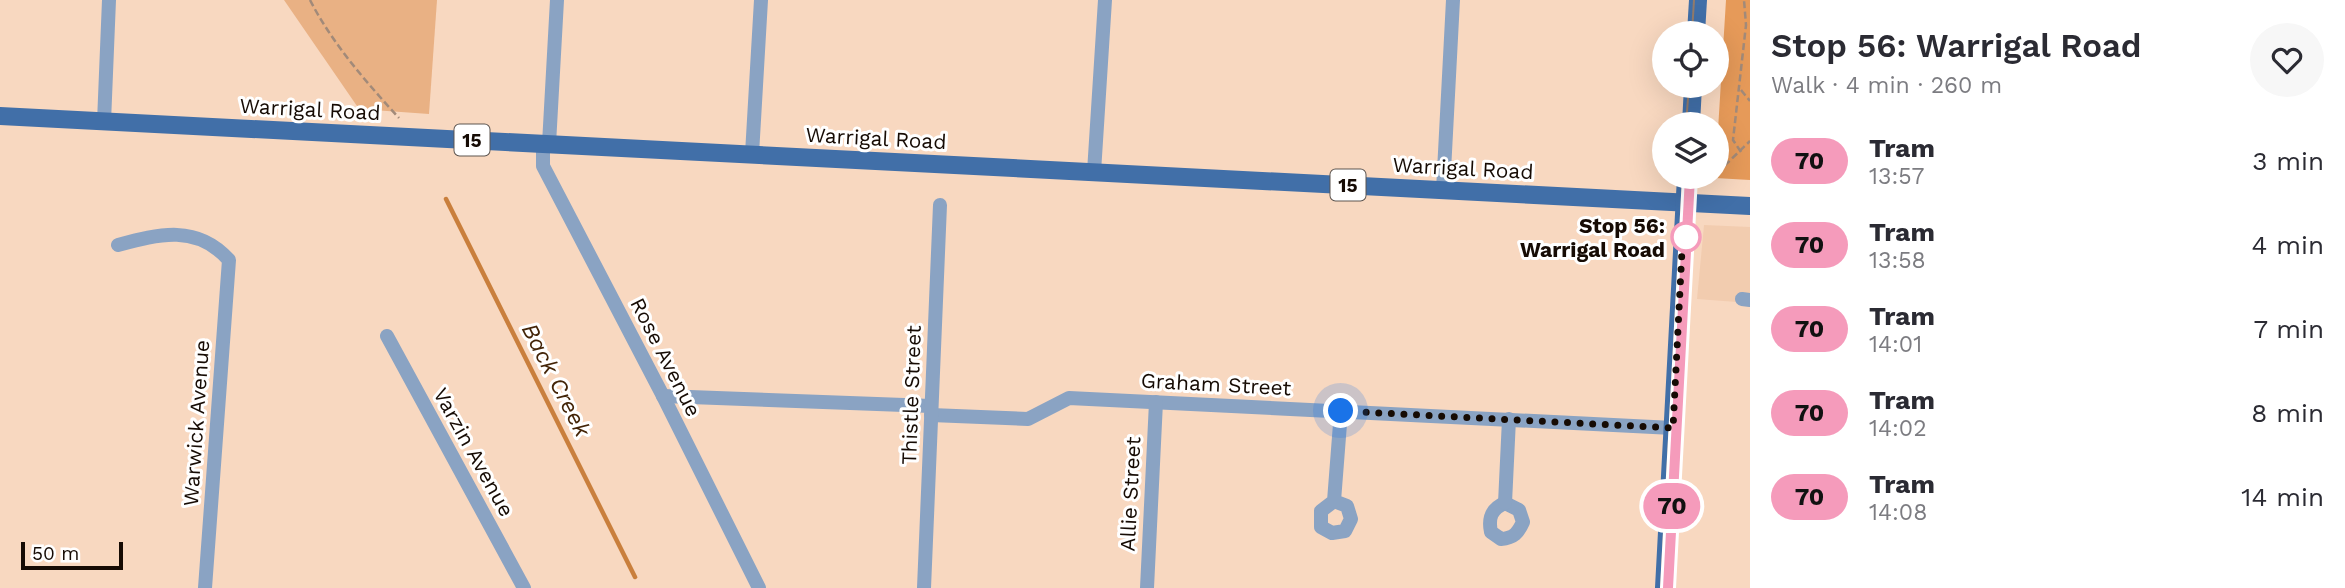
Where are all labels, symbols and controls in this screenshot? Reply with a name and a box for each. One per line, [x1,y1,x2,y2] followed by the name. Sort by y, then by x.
[1652,21,1729,189] map controls
[1652,21,1729,98] button: locate
[2250,23,2324,97] button: heart
[1771,26,2142,65] text: Stop 56: Warrigal Road
[1771,72,2002,99] text: Walk · 4 min · 260 m
[239,93,381,125] street label: Warrigal Road
[1652,112,1729,189] button: layers
[805,122,947,154] street label: Warrigal Road
[454,124,490,156] road number: 15
[1869,133,1935,163] text: Tram
[2252,146,2324,176] text: 3 min
[1795,147,1824,175] text: 70
[1392,152,1534,184] street label: Warrigal Road
[1869,163,1924,190] text: 13:57
[1330,169,1366,200] road number: 15
[1520,213,1665,262] place label: Stop 56: Warrigal Road
[1869,217,1935,247] text: Tram
[1671,222,1701,252] marker: Stop 56: Warrigal Road
[2251,230,2324,260] text: 4 min
[1795,231,1824,259] text: 70
[1869,247,1926,274] text: 13:58
[625,293,707,421] street label: Rose Avenue
[1869,301,1935,331] text: Tram
[2254,314,2324,344] text: 7 min
[1795,315,1824,343] text: 70
[516,319,597,443] water label: Back Creek
[896,325,926,465] street label: Thistle Street
[1869,331,1922,358] text: 14:01
[178,339,214,507] street label: Warwick Avenue
[1140,368,1292,400] street label: Graham Street
[428,383,520,521] street label: Varzin Avenue
[1869,385,1935,415] text: Tram
[1323,393,1358,428] your location
[2251,398,2324,428] text: 8 min
[1795,399,1824,427] text: 70
[1869,415,1927,442] text: 14:02
[1115,436,1145,552] street label: Allie Street
[1869,469,1935,499] text: Tram
[2241,482,2324,512] text: 14 min
[1640,483,1704,529] line badge: 70
[1795,483,1824,511] text: 70
[1657,492,1687,520] text: 70
[1869,499,1927,526] text: 14:08
[21,539,122,571] scale bar
[32,542,79,565] text: 50 m

